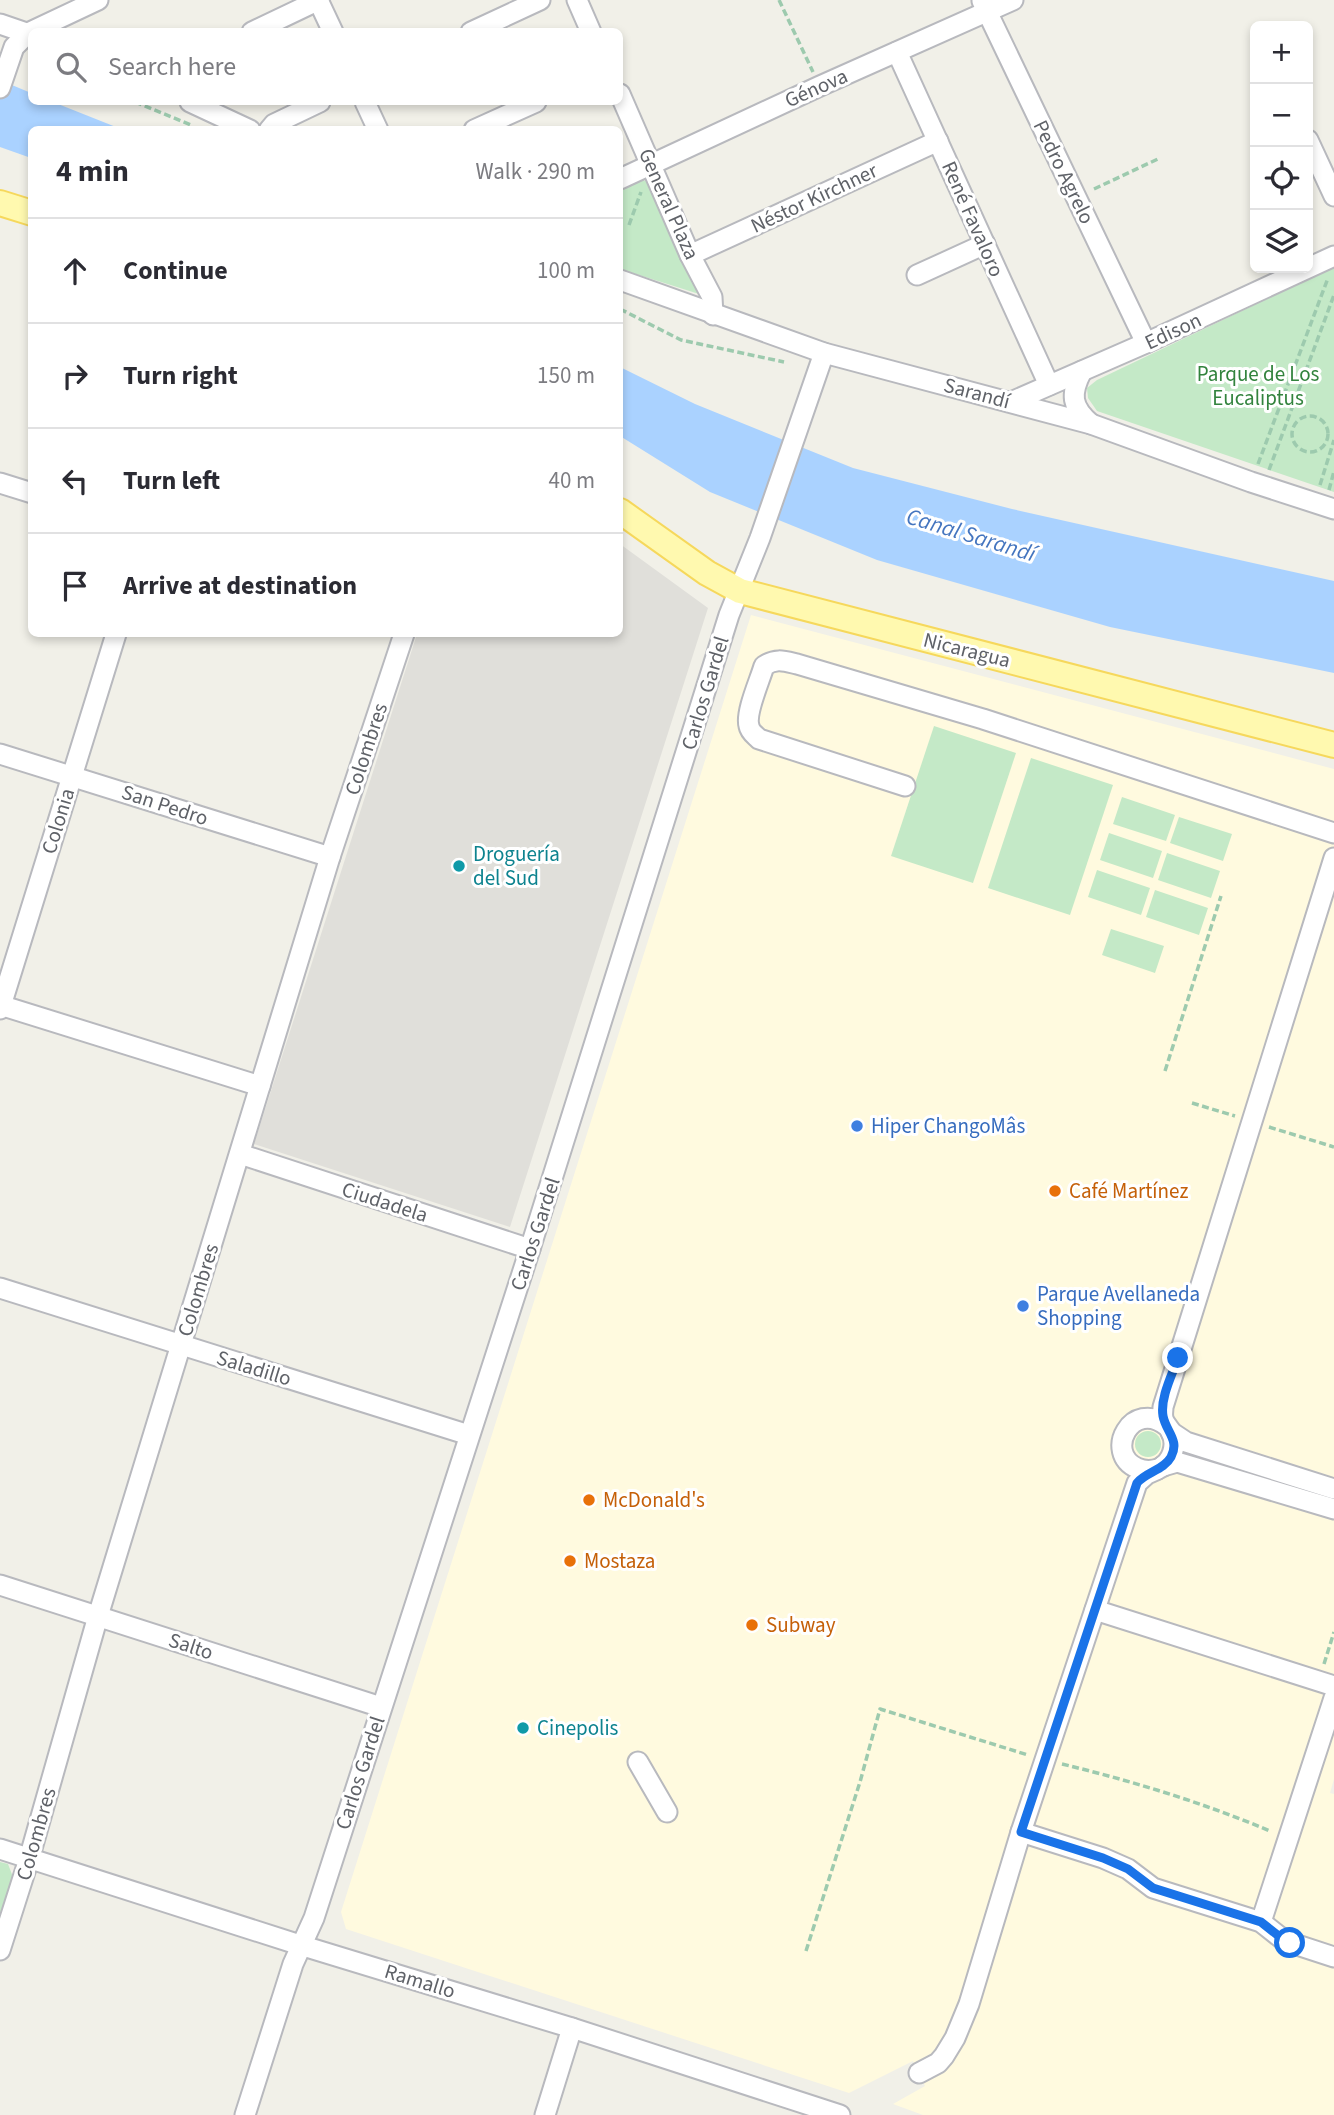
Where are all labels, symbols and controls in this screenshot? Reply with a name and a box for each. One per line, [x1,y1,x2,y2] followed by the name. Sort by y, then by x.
[1250,21,1313,273] map controls
[1250,21,1313,84] button: +
[28,28,623,105] search box
[52,48,90,86] icon: search
[108,48,236,85] text: Search here
[780,61,852,115] street label: Génova
[1250,84,1313,147] button: −
[1026,115,1102,229] street label: Pedro Agrelo
[631,144,707,264] street label: General Plaza
[1250,147,1313,210] button: locate
[56,150,129,193] text: 4 min
[476,155,595,188] text: Walk · 290 m
[746,155,883,240] street label: Néstor Kirchner
[934,156,1012,282] street label: René Favaloro
[1250,210,1313,273] button: layers
[56,252,94,290] icon: ahead
[123,252,228,289] text: Continue
[537,254,595,287] text: 100 m
[1140,305,1206,357] street label: Edison
[56,357,94,395] icon: right
[123,357,238,394] text: Turn right
[537,359,595,392] text: 150 m
[1197,359,1320,413] park label: Parque de Los Eucaliptus
[941,370,1014,416] street label: Sarandí
[56,462,94,500] icon: left
[123,462,220,499] text: Turn left
[548,464,595,497] text: 40 m
[902,500,1043,571] water label: Canal Sarandí
[56,567,94,605] icon: arrive
[123,567,357,604] text: Arrive at destination
[920,625,1014,675] street label: Nicaragua
[673,632,737,754] street label: Carlos Gardel
[337,699,395,799] street label: Colombres
[118,777,212,833] street label: San Pedro
[34,784,82,858] street label: Colonia
[473,839,560,893] place label: Droguería del Sud
[451,858,467,874] marker: Droguería del Sud
[871,1111,1025,1141] place label: Hiper ChangoMâs
[849,1118,865,1134] marker: Hiper ChangoMâs
[503,1173,567,1295] street label: Carlos Gardel
[338,1174,432,1230] street label: Ciudadela
[1069,1176,1188,1206] place label: Café Martínez
[1047,1183,1063,1199] marker: Café Martínez
[170,1240,226,1340] street label: Colombres
[1037,1279,1200,1333] place label: Parque Avellaneda Shopping
[1015,1298,1031,1314] marker: Parque Avellaneda Shopping
[213,1342,295,1394] street label: Saladillo
[1162,1342,1193,1373] route end
[603,1485,705,1515] place label: McDonald's
[581,1492,597,1508] marker: McDonald's
[584,1546,655,1576] place label: Mostaza
[562,1553,578,1569] marker: Mostaza
[766,1610,836,1640] place label: Subway
[744,1617,760,1633] marker: Subway
[165,1625,217,1667] street label: Salto
[328,1712,392,1834] street label: Carlos Gardel
[537,1713,619,1743] place label: Cinepolis
[515,1720,531,1736] marker: Cinepolis
[8,1784,64,1884] street label: Colombres
[1274,1927,1305,1958] route start
[381,1956,459,2006] street label: Ramallo

